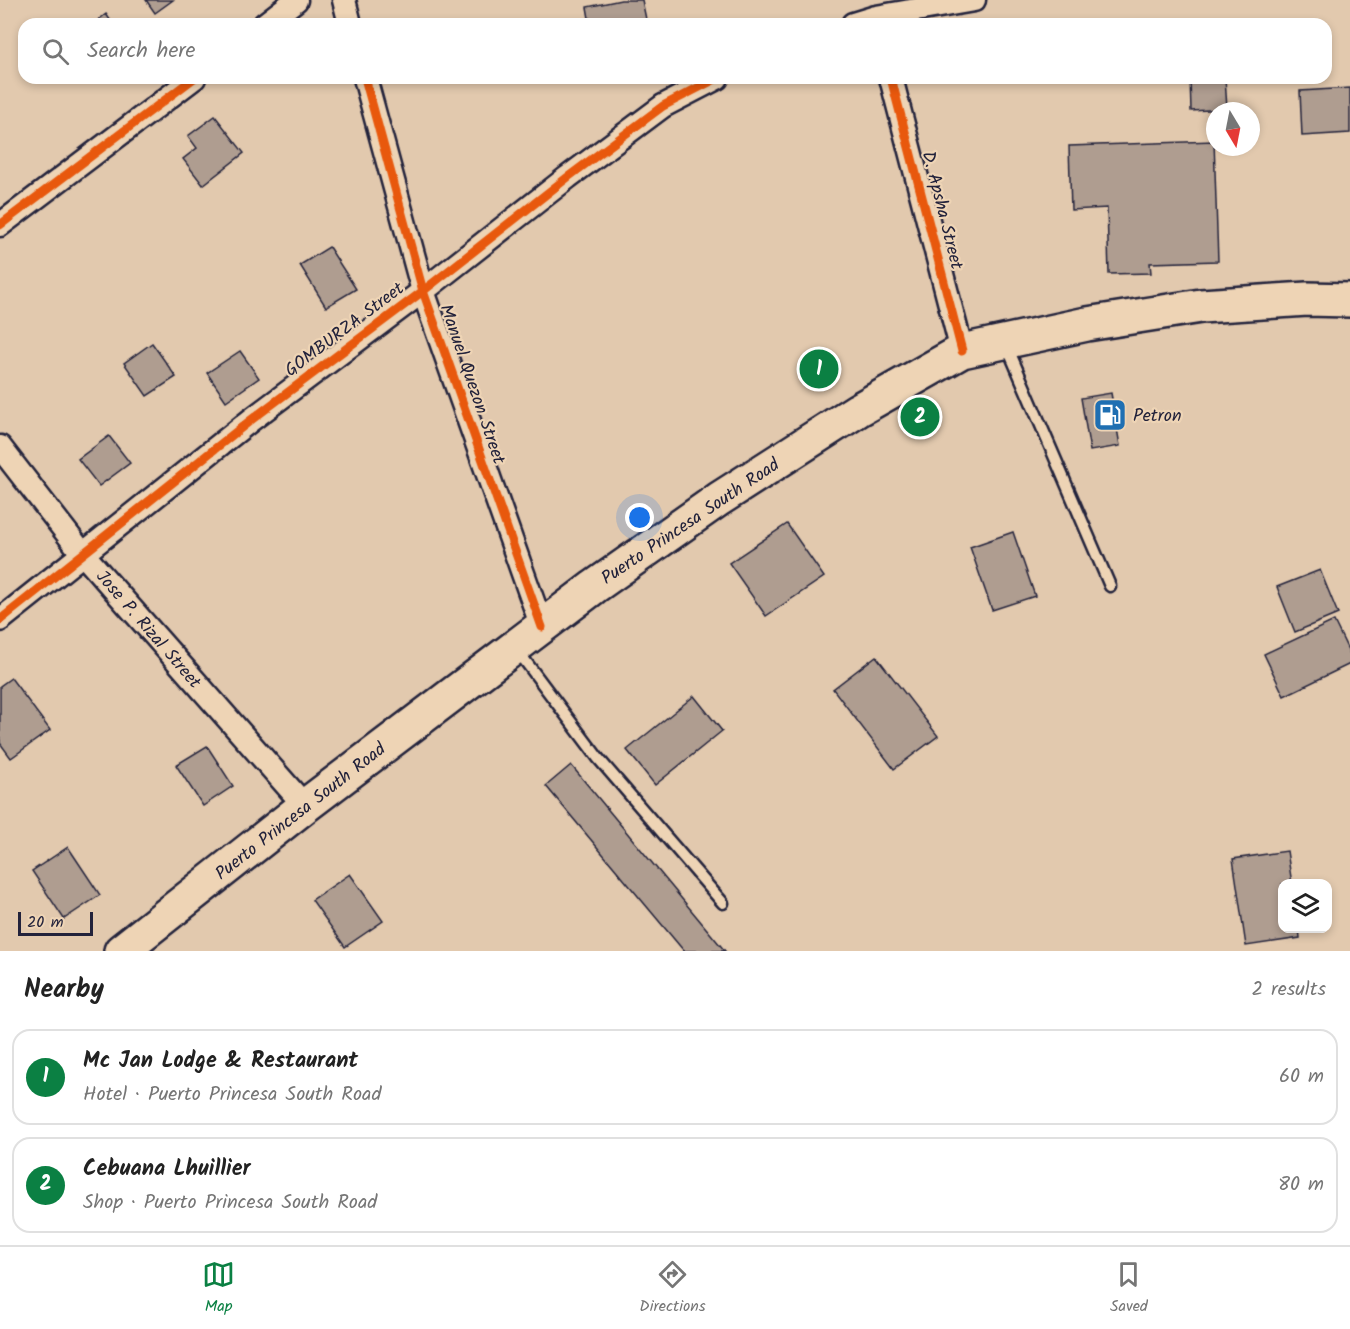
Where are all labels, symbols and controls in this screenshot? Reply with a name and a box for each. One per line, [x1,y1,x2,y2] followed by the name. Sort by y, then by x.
[18,18,1332,84] search box
[87,34,195,69] text: Search here
[39,35,72,68] icon: search
[1206,102,1260,156] north arrow
[913,148,971,274] street label: D. Apsha Street
[279,275,412,385] street label: GOMBURZA Street
[431,301,513,469] street label: Manuel Quezon Street
[800,346,838,392] pin: 1
[900,394,940,440] pin: 2
[1092,397,1128,433] fuel station icon: Petron
[1133,402,1182,431] place label: Petron
[596,451,787,593] street label: Puerto Princesa South Road
[625,503,654,532] your location
[88,564,208,697] street label: Jose P. Rizal Street
[209,735,393,888] street label: Puerto Princesa South Road
[1278,879,1332,933] map controls
[1278,879,1332,933] button: layers
[18,909,93,936] scale bar
[27,910,63,935] text: 20 m
[24,969,104,1011] text: Nearby
[1251,974,1326,1006] text: 2 results
[83,1044,358,1079] text: Mc Jan Lodge & Restaurant
[42,1061,49,1093] text: 1
[1279,1061,1324,1093] text: 60 m
[83,1079,381,1111] text: Hotel · Puerto Princesa South Road
[83,1152,251,1187] text: Cebuana Lhuillier
[40,1169,51,1201] text: 2
[1278,1169,1324,1201] text: 80 m
[83,1187,377,1219] text: Shop · Puerto Princesa South Road
[202,1258,235,1319] tab: Map
[639,1258,706,1319] tab: Directions
[1110,1258,1148,1319] tab: Saved

